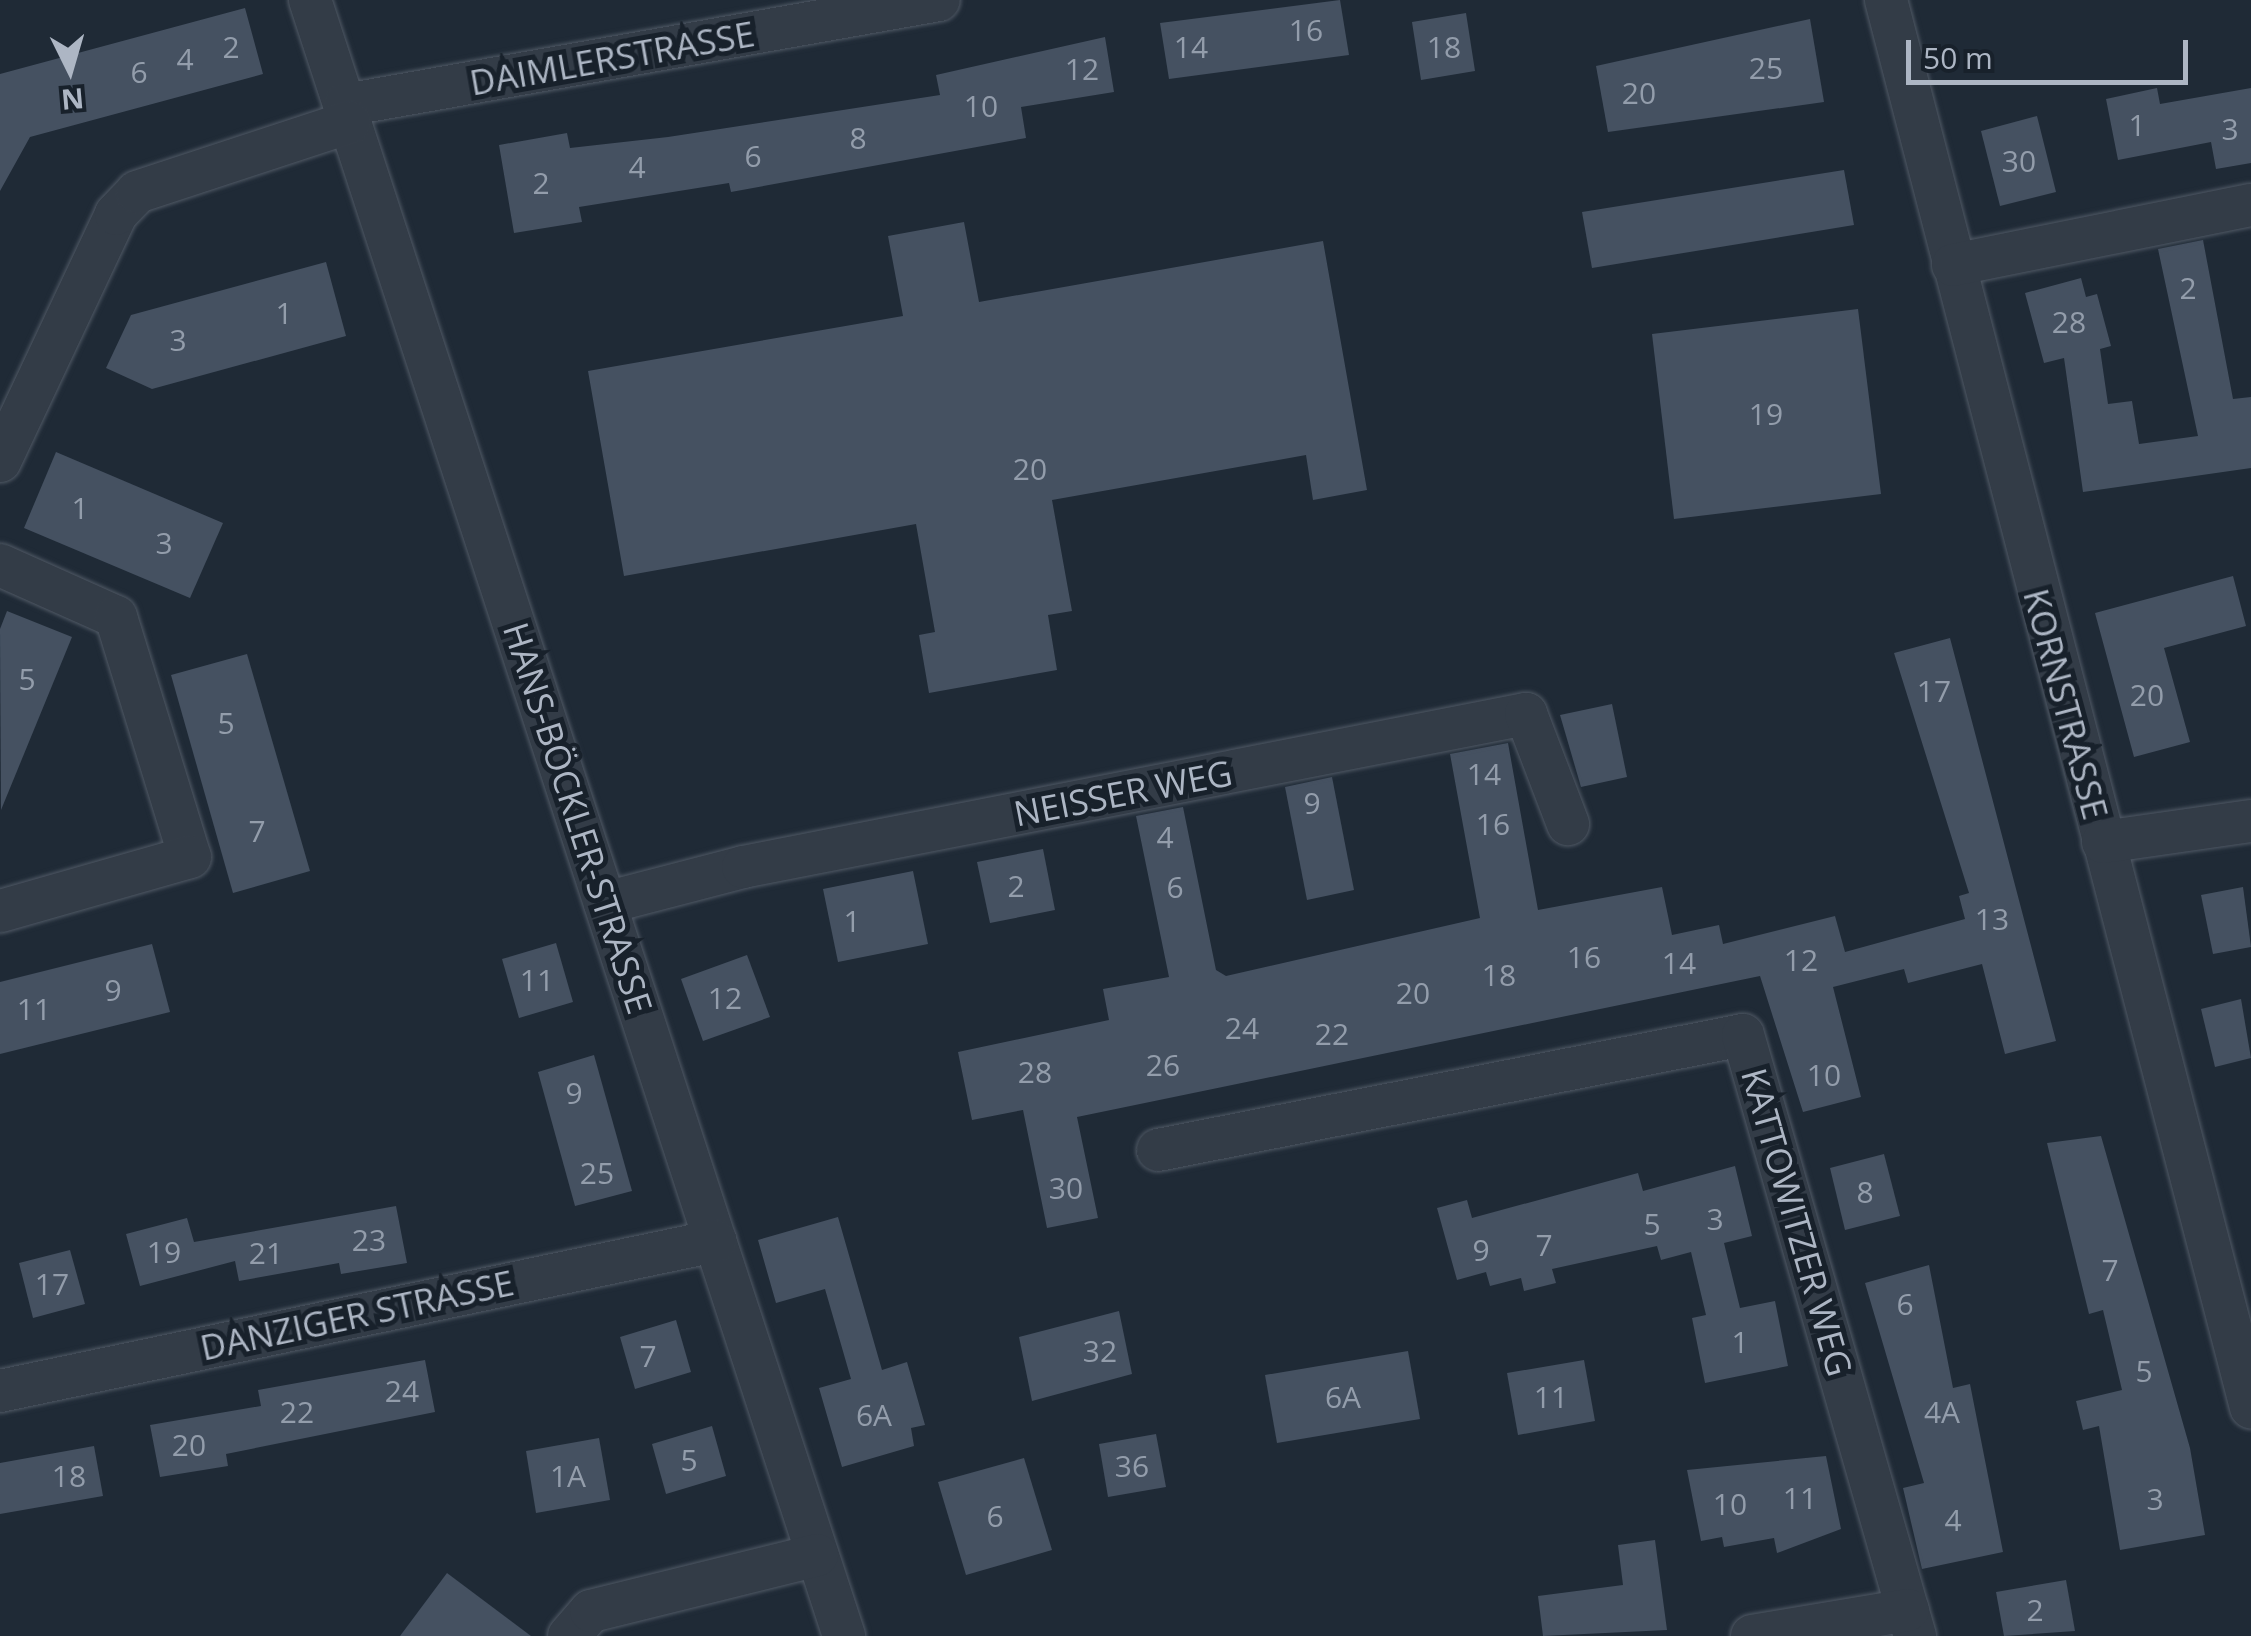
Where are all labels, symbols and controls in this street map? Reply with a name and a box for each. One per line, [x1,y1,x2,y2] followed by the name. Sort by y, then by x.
[466,12,758,104] street label: DAIMLERSTRASSE
[1289,12,1323,48] house number: 16
[20,20,120,120] north arrow
[1911,20,2194,82] scale bar
[222,29,240,65] house number: 2
[1174,29,1208,65] house number: 14
[1427,29,1461,65] house number: 18
[1923,37,1993,78] text: 50 m
[176,41,194,77] house number: 4
[1749,50,1783,86] house number: 25
[1065,51,1099,87] house number: 12
[130,54,148,90] house number: 6
[1622,75,1656,111] house number: 20
[60,80,86,120] text: N
[964,88,998,124] house number: 10
[2128,107,2146,143] house number: 1
[2221,111,2239,147] house number: 3
[849,120,867,156] house number: 8
[744,138,762,174] house number: 6
[2002,143,2036,179] house number: 30
[628,149,646,185] house number: 4
[532,165,550,201] house number: 2
[2179,270,2197,306] house number: 2
[275,295,293,331] house number: 1
[2052,304,2086,340] house number: 28
[169,322,187,358] house number: 3
[1749,396,1783,432] house number: 19
[1013,451,1047,487] house number: 20
[71,490,89,526] house number: 1
[155,525,173,561] house number: 3
[2015,584,2117,824] street label: KORNSTRASSE
[495,617,661,1019] street label: HANS-BÖCKLER-STRASSE
[18,661,36,697] house number: 5
[1917,673,1951,709] house number: 17
[2130,677,2164,713] house number: 20
[217,705,235,741] house number: 5
[1010,751,1236,835] street label: NEISSER WEG
[1467,756,1501,792] house number: 14
[1303,785,1321,821] house number: 9
[1476,806,1510,842] house number: 16
[248,813,266,849] house number: 7
[1156,819,1174,855] house number: 4
[1007,868,1025,904] house number: 2
[1166,869,1184,905] house number: 6
[1975,901,2009,937] house number: 13
[843,903,861,939] house number: 1
[1567,939,1601,975] house number: 16
[1784,942,1818,978] house number: 12
[1662,945,1696,981] house number: 14
[1482,957,1516,993] house number: 18
[520,962,554,998] house number: 11
[104,972,122,1008] house number: 9
[1396,975,1430,1011] house number: 20
[708,980,742,1016] house number: 12
[17,991,51,1027] house number: 11
[1225,1010,1259,1046] house number: 24
[1315,1016,1349,1052] house number: 22
[1146,1047,1180,1083] house number: 26
[1018,1054,1052,1090] house number: 28
[1807,1057,1841,1093] house number: 10
[1733,1063,1861,1381] street label: KATTOWITZER WEG
[565,1075,583,1111] house number: 9
[580,1155,614,1191] house number: 25
[1049,1170,1083,1206] house number: 30
[1856,1174,1874,1210] house number: 8
[1706,1201,1724,1237] house number: 3
[1643,1206,1661,1242] house number: 5
[352,1222,386,1258] house number: 23
[1535,1227,1553,1263] house number: 7
[1472,1232,1490,1268] house number: 9
[147,1234,181,1270] house number: 19
[249,1235,283,1271] house number: 21
[2101,1252,2119,1288] house number: 7
[196,1261,518,1369] street label: DANZIGER STRASSE
[35,1266,69,1302] house number: 17
[1896,1286,1914,1322] house number: 6
[1731,1324,1749,1360] house number: 1
[1083,1333,1117,1369] house number: 32
[639,1338,657,1374] house number: 7
[2135,1353,2153,1389] house number: 5
[385,1373,419,1409] house number: 24
[1325,1379,1361,1415] house number: 6A
[1534,1379,1568,1415] house number: 11
[280,1394,314,1430] house number: 22
[1924,1394,1960,1430] house number: 4A
[856,1397,892,1433] house number: 6A
[172,1427,206,1463] house number: 20
[680,1442,698,1478] house number: 5
[1115,1448,1149,1484] house number: 36
[52,1458,86,1494] house number: 18
[550,1458,586,1494] house number: 1A
[1783,1480,1817,1516] house number: 11
[2146,1481,2164,1517] house number: 3
[1713,1486,1747,1522] house number: 10
[986,1498,1004,1534] house number: 6
[1944,1502,1962,1538] house number: 4
[2026,1592,2044,1628] house number: 2

